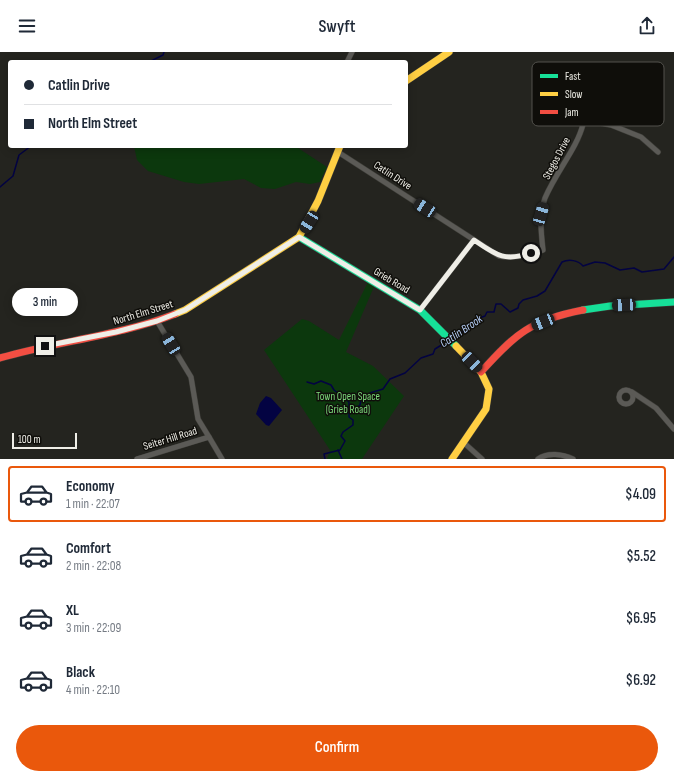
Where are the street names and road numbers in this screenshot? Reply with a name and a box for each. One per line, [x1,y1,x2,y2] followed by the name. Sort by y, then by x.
[540,135,573,182] street label: Stegos Drive
[371,158,414,193] street label: Catlin Drive
[371,265,412,296] street label: Grieb Road
[112,297,175,328] street label: North Elm Street
[142,424,199,453] street label: Seiter Hill Road

